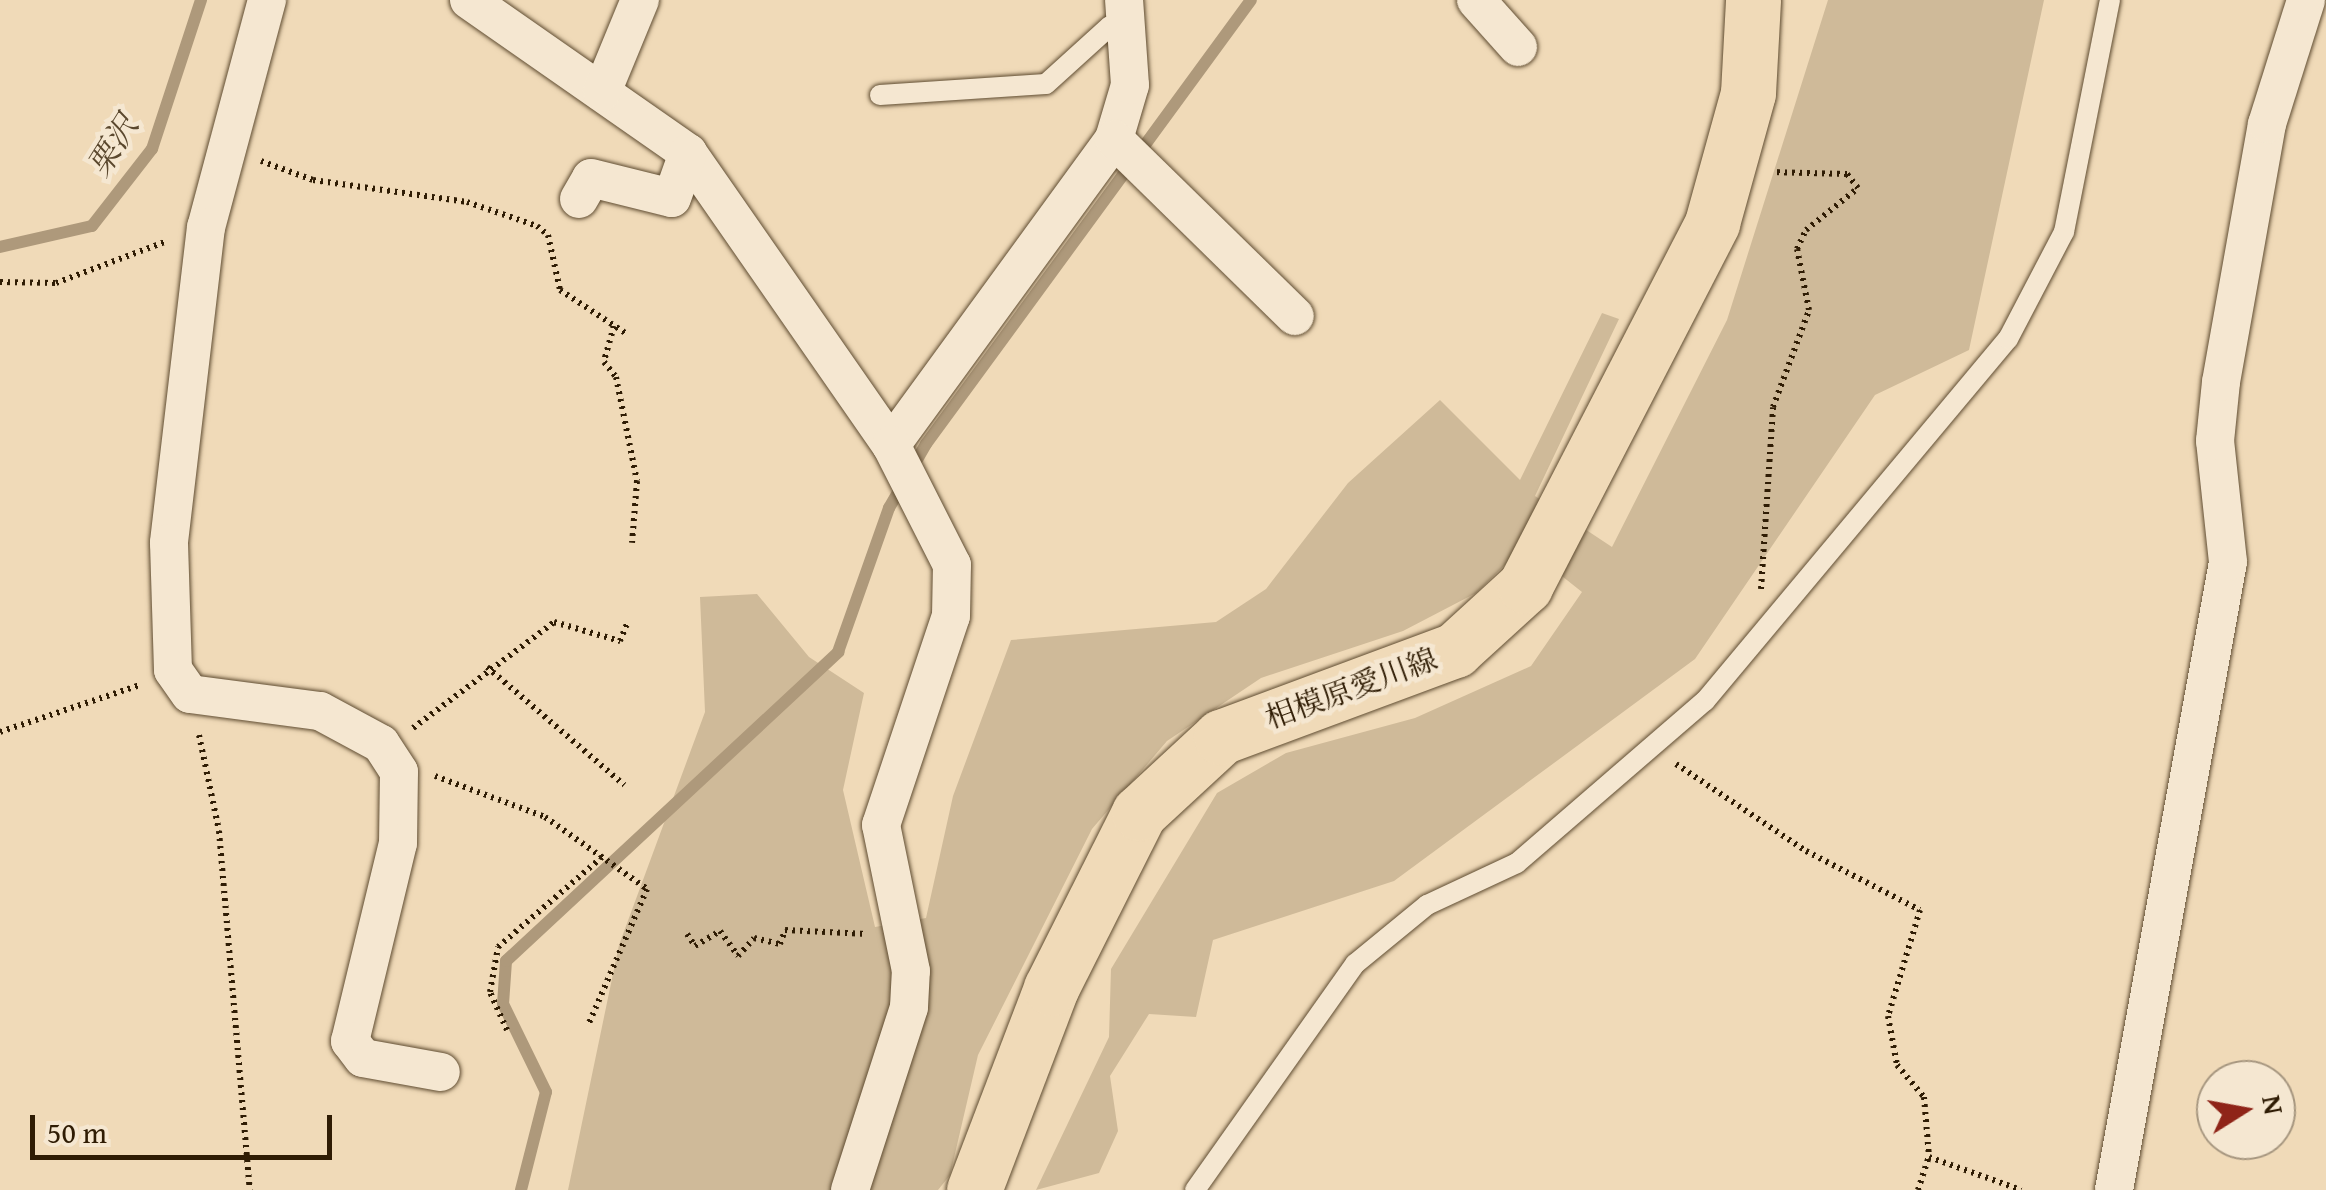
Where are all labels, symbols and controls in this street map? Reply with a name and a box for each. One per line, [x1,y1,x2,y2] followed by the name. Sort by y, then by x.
[80,109,146,183] water label: 栗沢
[1260,640,1442,736] street label: 相模原愛川線
[2196,1060,2296,1160] north arrow
[2252,1091,2296,1118] text: N
[35,1095,338,1157] scale bar
[47,1110,107,1154] text: 50 m

